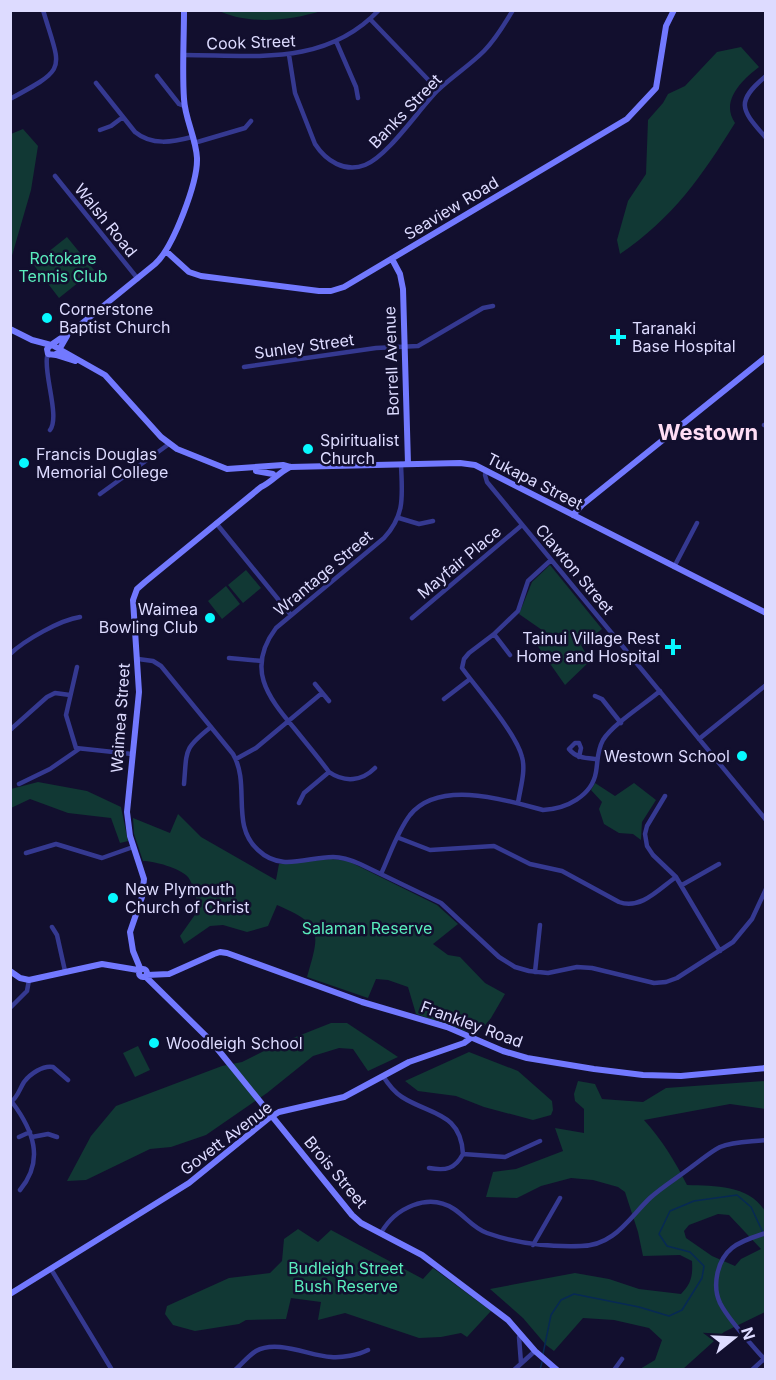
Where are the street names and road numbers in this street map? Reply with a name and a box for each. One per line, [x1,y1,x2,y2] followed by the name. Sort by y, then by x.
[206,30,296,54] street label: Cook Street
[365,70,445,152] street label: Banks Street
[400,172,502,244] street label: Seaview Road
[70,179,142,261] street label: Walsh Road
[379,306,403,416] street label: Borrell Avenue
[253,329,355,363] street label: Sunley Street
[484,448,586,514] street label: Tukapa Street
[532,520,618,618] street label: Clawton Street
[413,521,505,603] street label: Mayfair Place
[270,526,376,620] street label: Wrantage Street
[106,662,134,774] street label: Waimea Street
[418,996,526,1052] street label: Frankley Road
[176,1097,276,1179] street label: Govett Avenue
[300,1132,372,1212] street label: Brois Street

